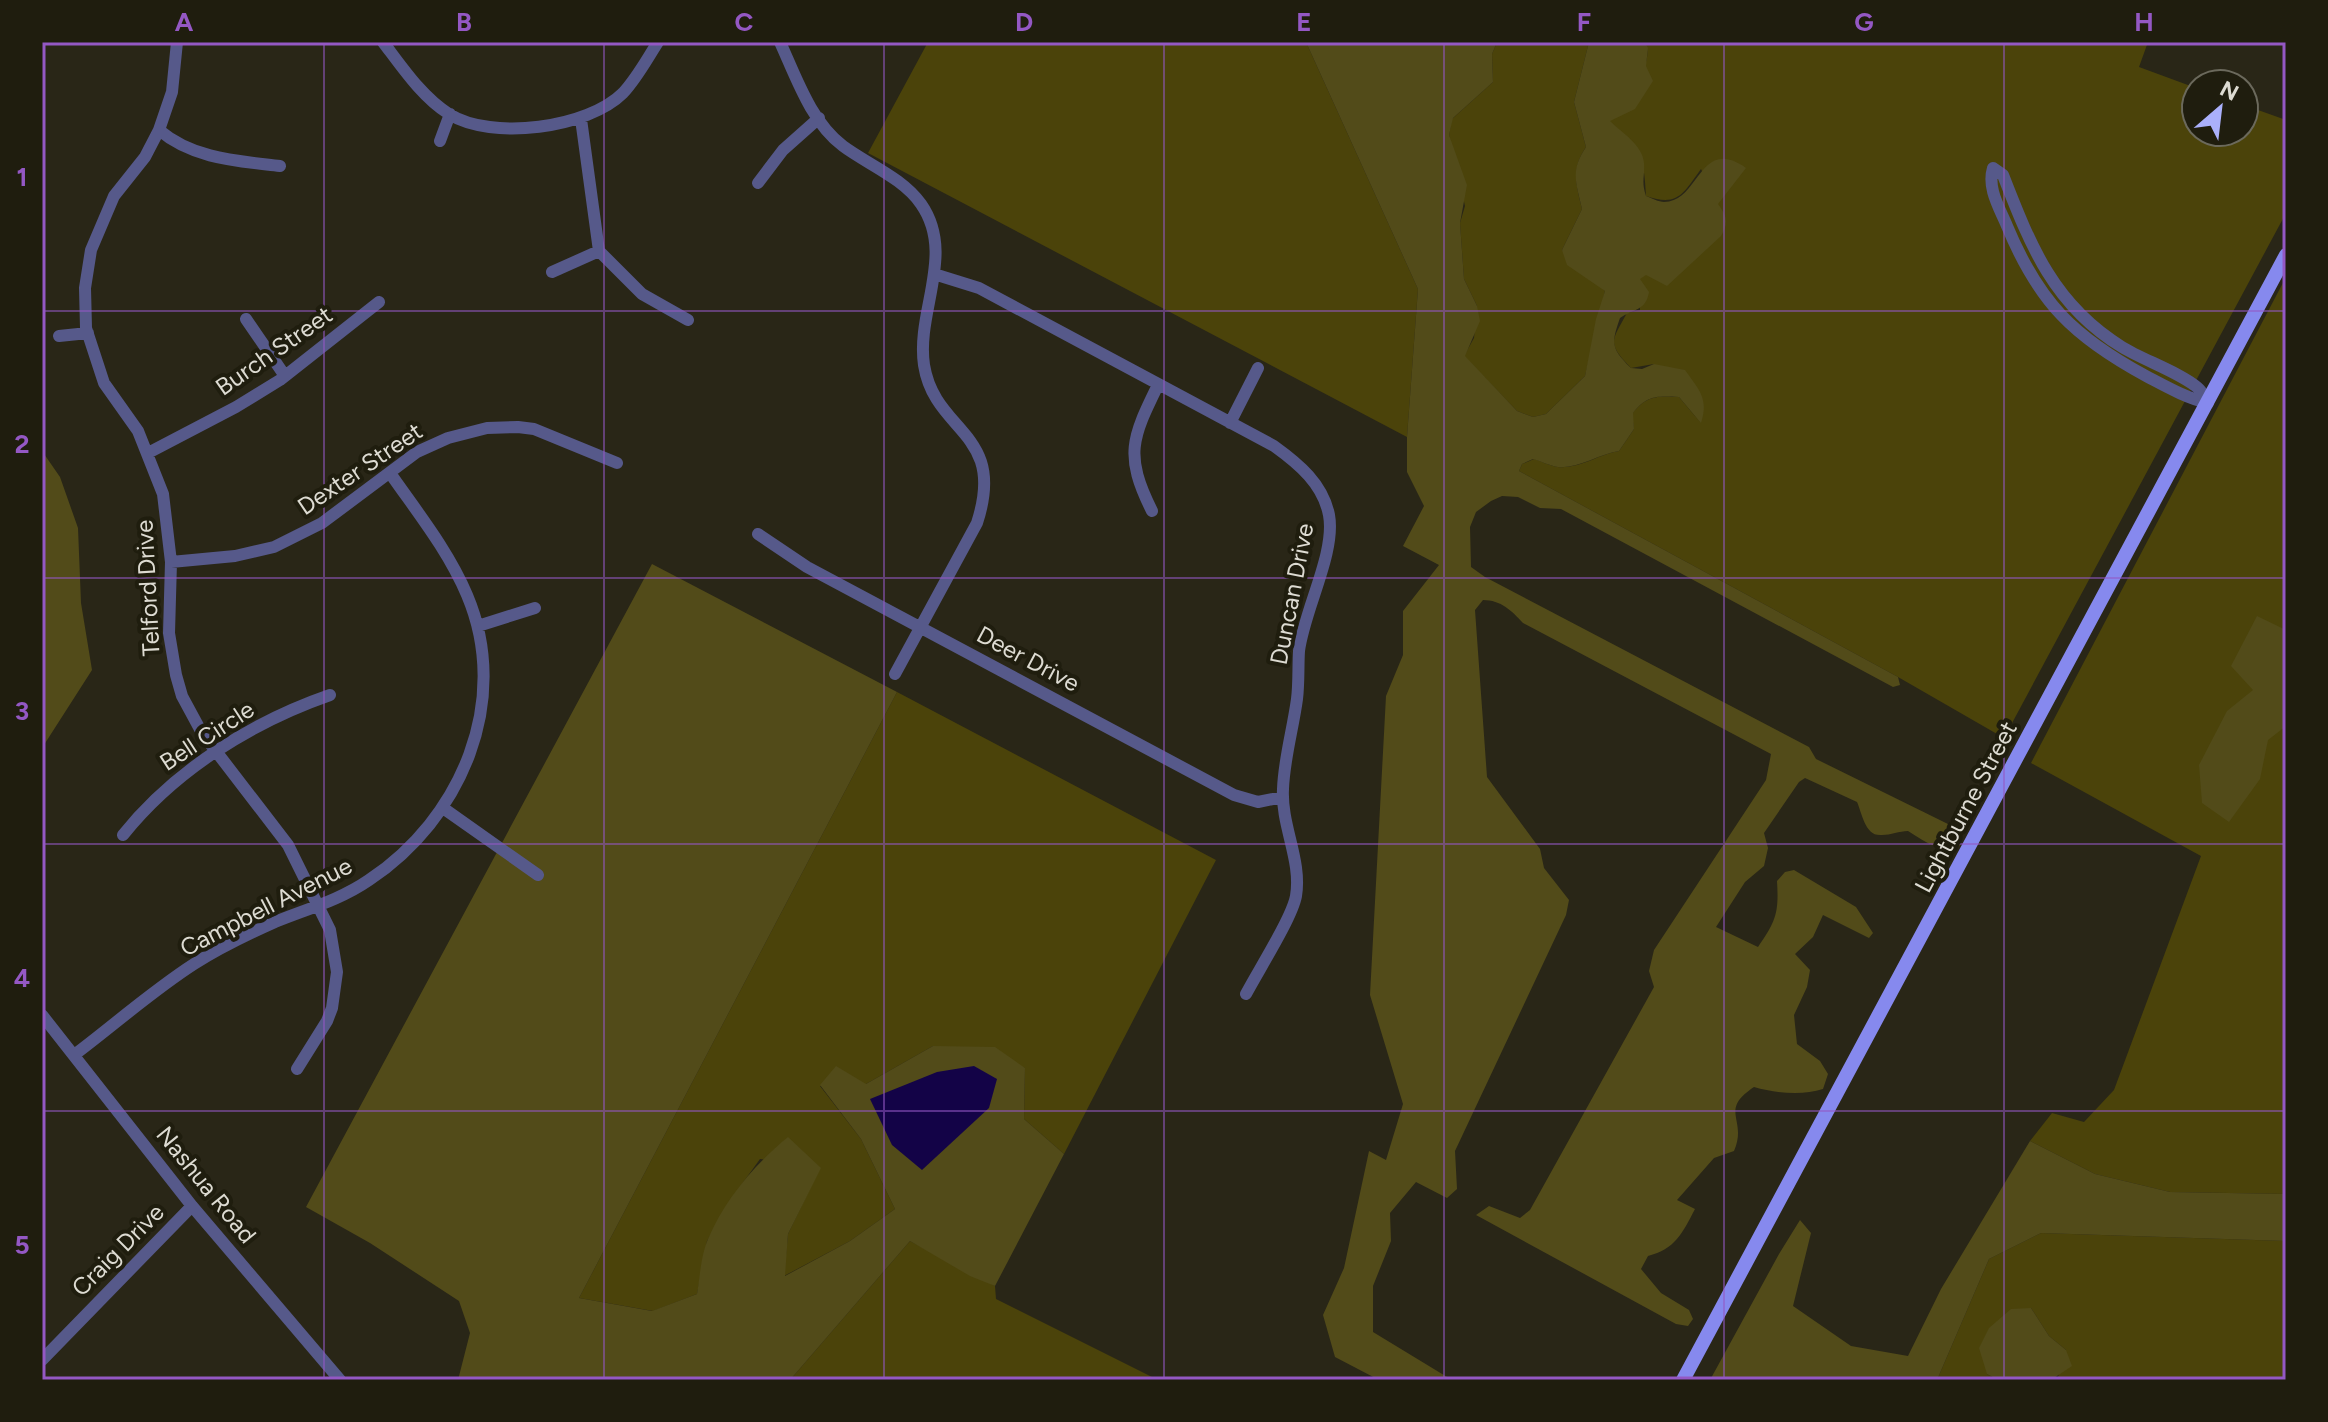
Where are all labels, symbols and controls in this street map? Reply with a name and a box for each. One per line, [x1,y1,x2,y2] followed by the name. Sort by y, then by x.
[175,6,194,38] text: A
[456,6,472,38] text: B
[735,6,754,38] text: C
[1015,6,1033,38] text: D
[1296,6,1312,38] text: E
[1577,6,1591,38] text: F
[1854,6,1874,38] text: G
[2134,6,2154,38] text: H
[2180,68,2260,148] north arrow
[2215,75,2243,107] text: N
[17,161,27,193] text: 1
[210,300,338,401] street label: Burch Street
[292,416,428,521] street label: Dexter Street
[14,428,30,460] text: 2
[129,519,166,657] street label: Telford Drive
[1264,521,1319,667] street label: Duncan Drive
[972,619,1085,698] street label: Deer Drive
[154,694,259,777] street label: Bell Circle
[15,695,29,727] text: 3
[1908,716,2023,897] street label: Lightburne Street
[175,851,357,962] street label: Campbell Avenue
[14,962,30,994] text: 4
[150,1120,262,1249] street label: Nashua Road
[65,1197,170,1302] street label: Craig Drive
[14,1229,30,1261] text: 5

